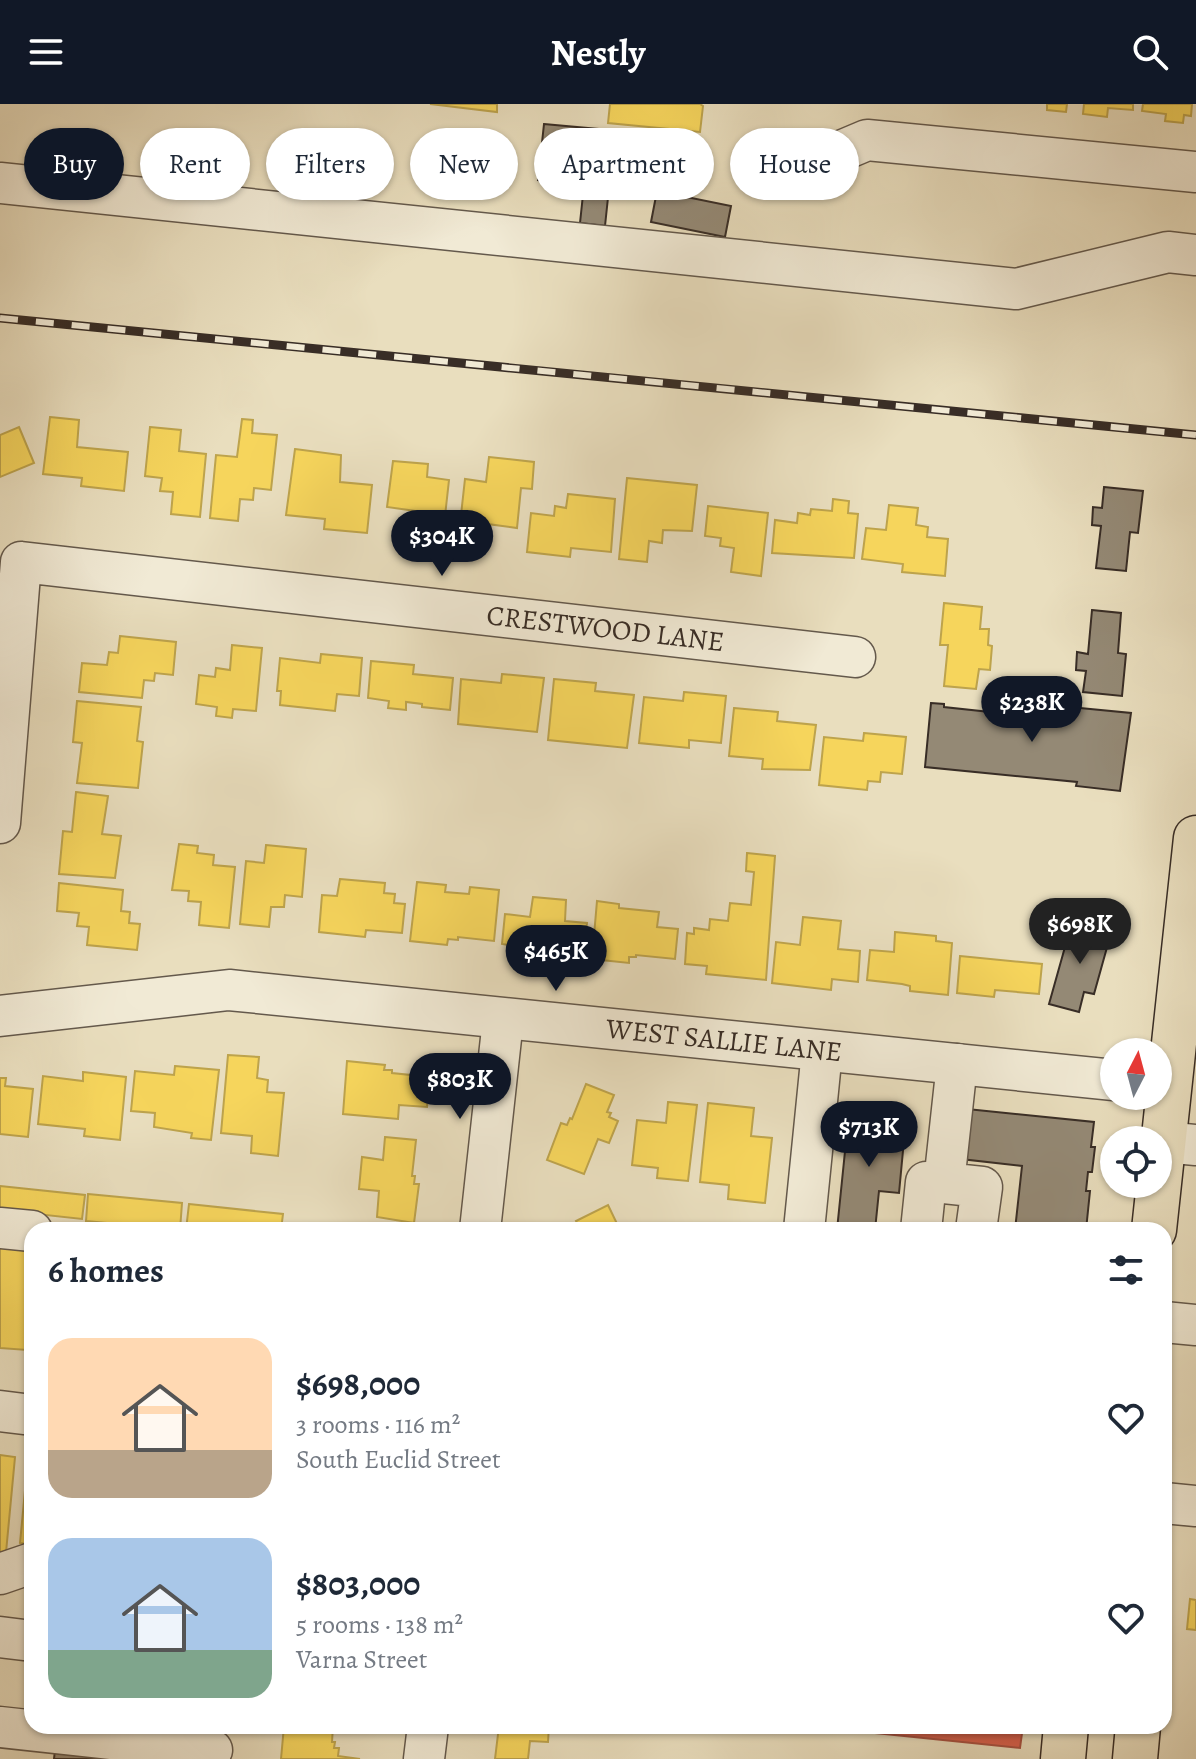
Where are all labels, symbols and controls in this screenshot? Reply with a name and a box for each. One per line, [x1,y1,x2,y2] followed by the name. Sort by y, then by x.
[551,28,645,77] text: Nestly
[24,30,68,74] icon: menu
[1128,30,1172,74] icon: search
[24,128,124,200] chip: Buy
[140,128,250,200] chip: Rent
[266,128,394,200] chip: Filters
[410,128,518,200] chip: New
[534,128,714,200] chip: Apartment
[730,128,859,200] chip: House
[386,510,498,578] pin: $304K
[409,518,475,553] text: $304K
[485,596,726,661] street label: CRESTWOOD LANE
[976,676,1088,744] pin: $238K
[999,684,1065,719] text: $238K
[1024,898,1136,966] pin: $698K
[1047,906,1113,941] text: $698K
[500,925,612,993] pin: $465K
[524,933,588,968] text: $465K
[603,1009,844,1071] street label: WEST SALLIE LANE
[1100,1038,1172,1110] north arrow
[1100,1038,1172,1198] map controls
[404,1053,516,1121] pin: $803K
[427,1061,493,1096] text: $803K
[813,1101,925,1169] pin: $713K
[839,1109,899,1144] text: $713K
[1100,1126,1172,1198] button: locate
[48,1247,164,1294] text: 6 homes
[1104,1248,1148,1292] icon: filters
[296,1360,420,1407] text: $698,000
[112,1370,208,1466] icon: home
[1104,1396,1148,1440] icon: heart
[296,1407,460,1442] text: 3 rooms · 116 m²
[296,1442,501,1477] text: South Euclid Street
[296,1560,420,1607] text: $803,000
[112,1570,208,1666] icon: home
[1104,1596,1148,1640] icon: heart
[296,1607,463,1642] text: 5 rooms · 138 m²
[296,1642,427,1677] text: Varna Street

